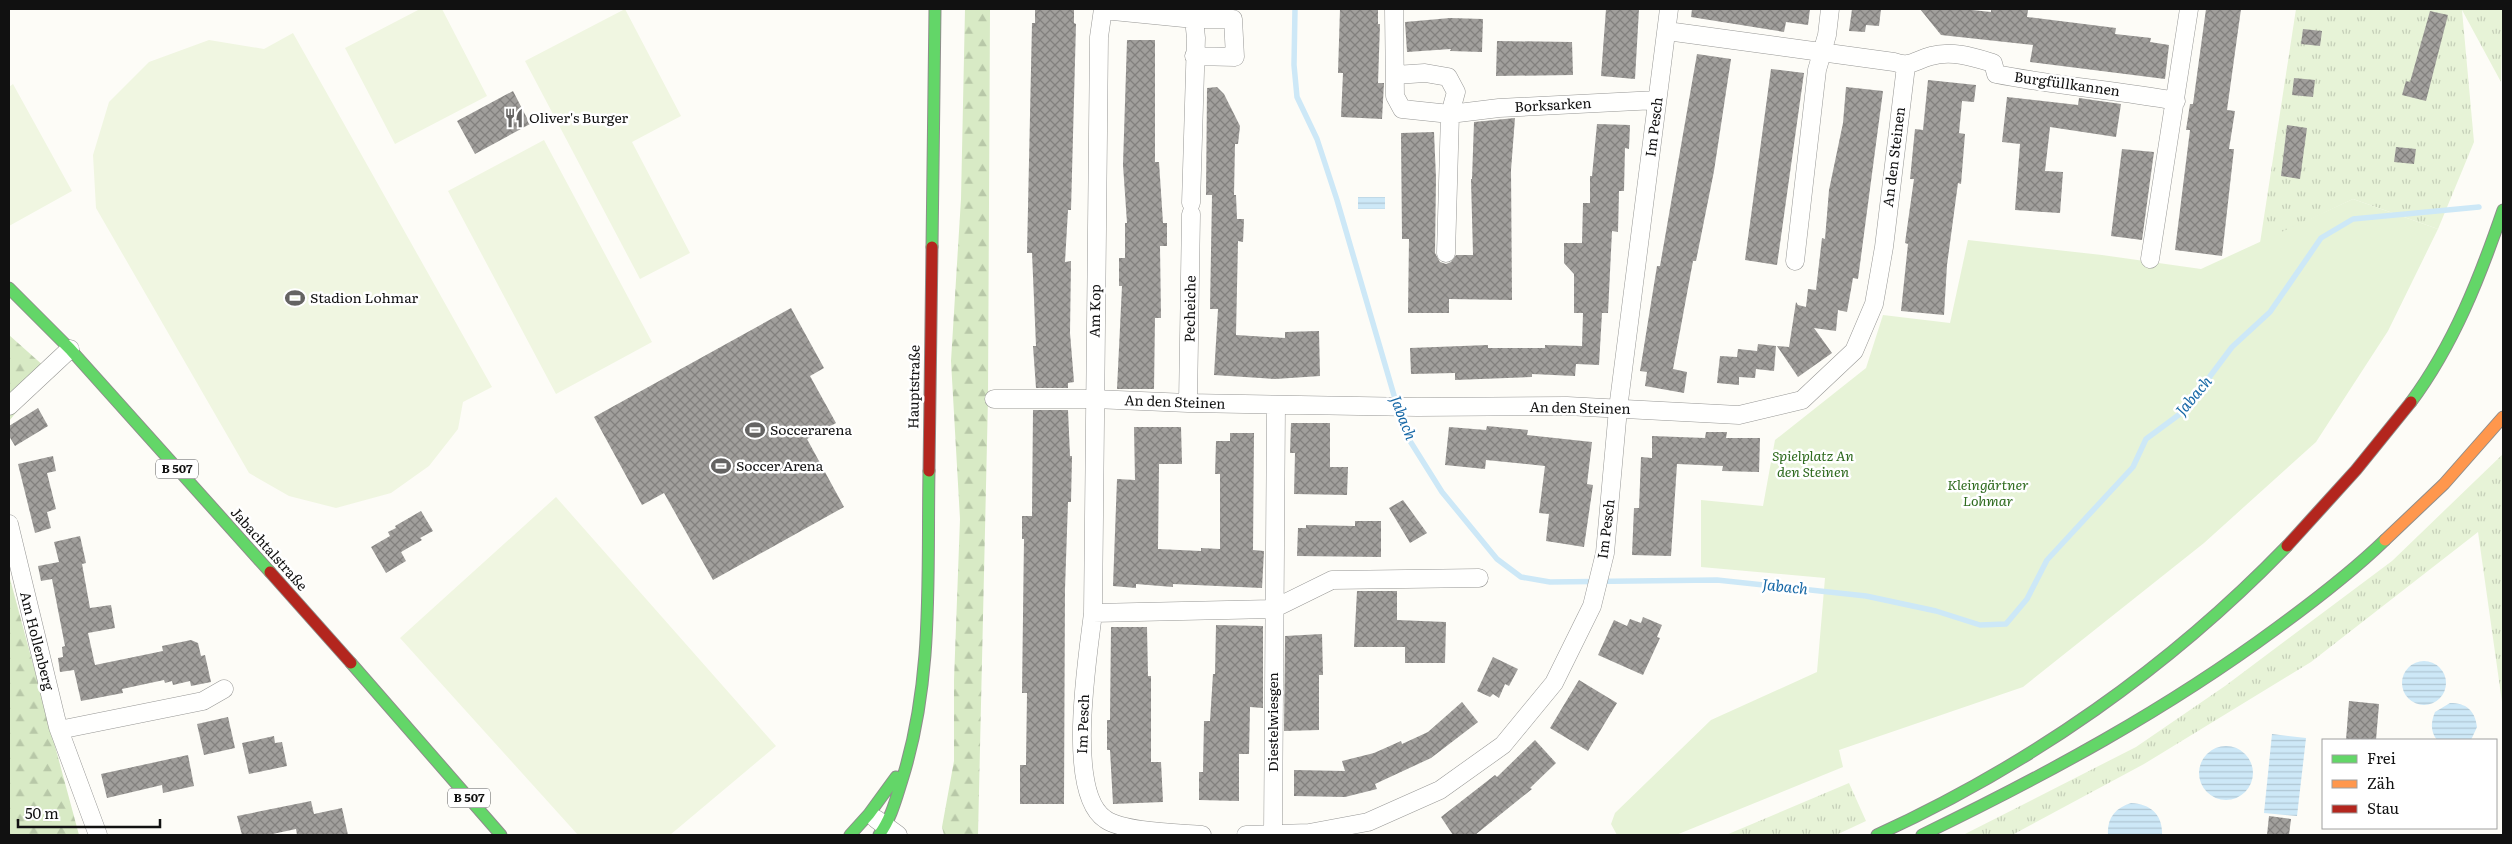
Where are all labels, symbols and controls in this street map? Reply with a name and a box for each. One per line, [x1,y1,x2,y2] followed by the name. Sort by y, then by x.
[2013,66,2121,100] street label: Burgfüllkannen
[1514,92,1592,116] street label: Borksarken
[1639,96,1667,158] street label: Im Pesch
[1877,106,1909,208] street label: An den Steinen
[503,107,525,129] restaurant icon: Oliver's Burger
[529,107,629,127] place label: Oliver's Burger
[1178,275,1200,343] street label: Pecheiche
[1084,284,1104,338] street label: Am Kop
[284,287,306,309] sports icon: Stadion Lohmar
[310,287,419,307] place label: Stadion Lohmar
[902,345,924,429] street label: Hauptstraße
[2169,370,2217,420] water label: Jabach
[1124,389,1226,413] street label: An den Steinen
[1385,392,1423,443] water label: Jabach
[1529,396,1631,418] street label: An den Steinen
[744,419,766,441] sports icon: Soccerarena
[770,419,852,439] place label: Soccerarena
[1772,445,1855,481] park label: Spielplatz An den Steinen
[710,455,732,477] sports icon: Soccer Arena
[736,455,824,475] place label: Soccer Arena
[156,459,198,478] road number: B 507
[1947,474,2029,510] park label: Kleingärtner Lohmar
[1591,498,1619,560] street label: Im Pesch
[227,502,313,595] street label: Jabachtalstraße
[1761,572,1809,599] water label: Jabach
[16,589,60,692] street label: Am Hollenberg
[1262,672,1282,772] street label: Diestelwiesgen
[1071,694,1093,754] street label: Im Pesch
[2322,739,2497,829] legend
[2367,746,2396,769] text: Frei
[2367,771,2395,794] text: Zäh
[448,788,490,808] road number: B 507
[18,796,160,828] scale bar
[2367,796,2399,819] text: Stau
[25,801,59,824] text: 50 m

